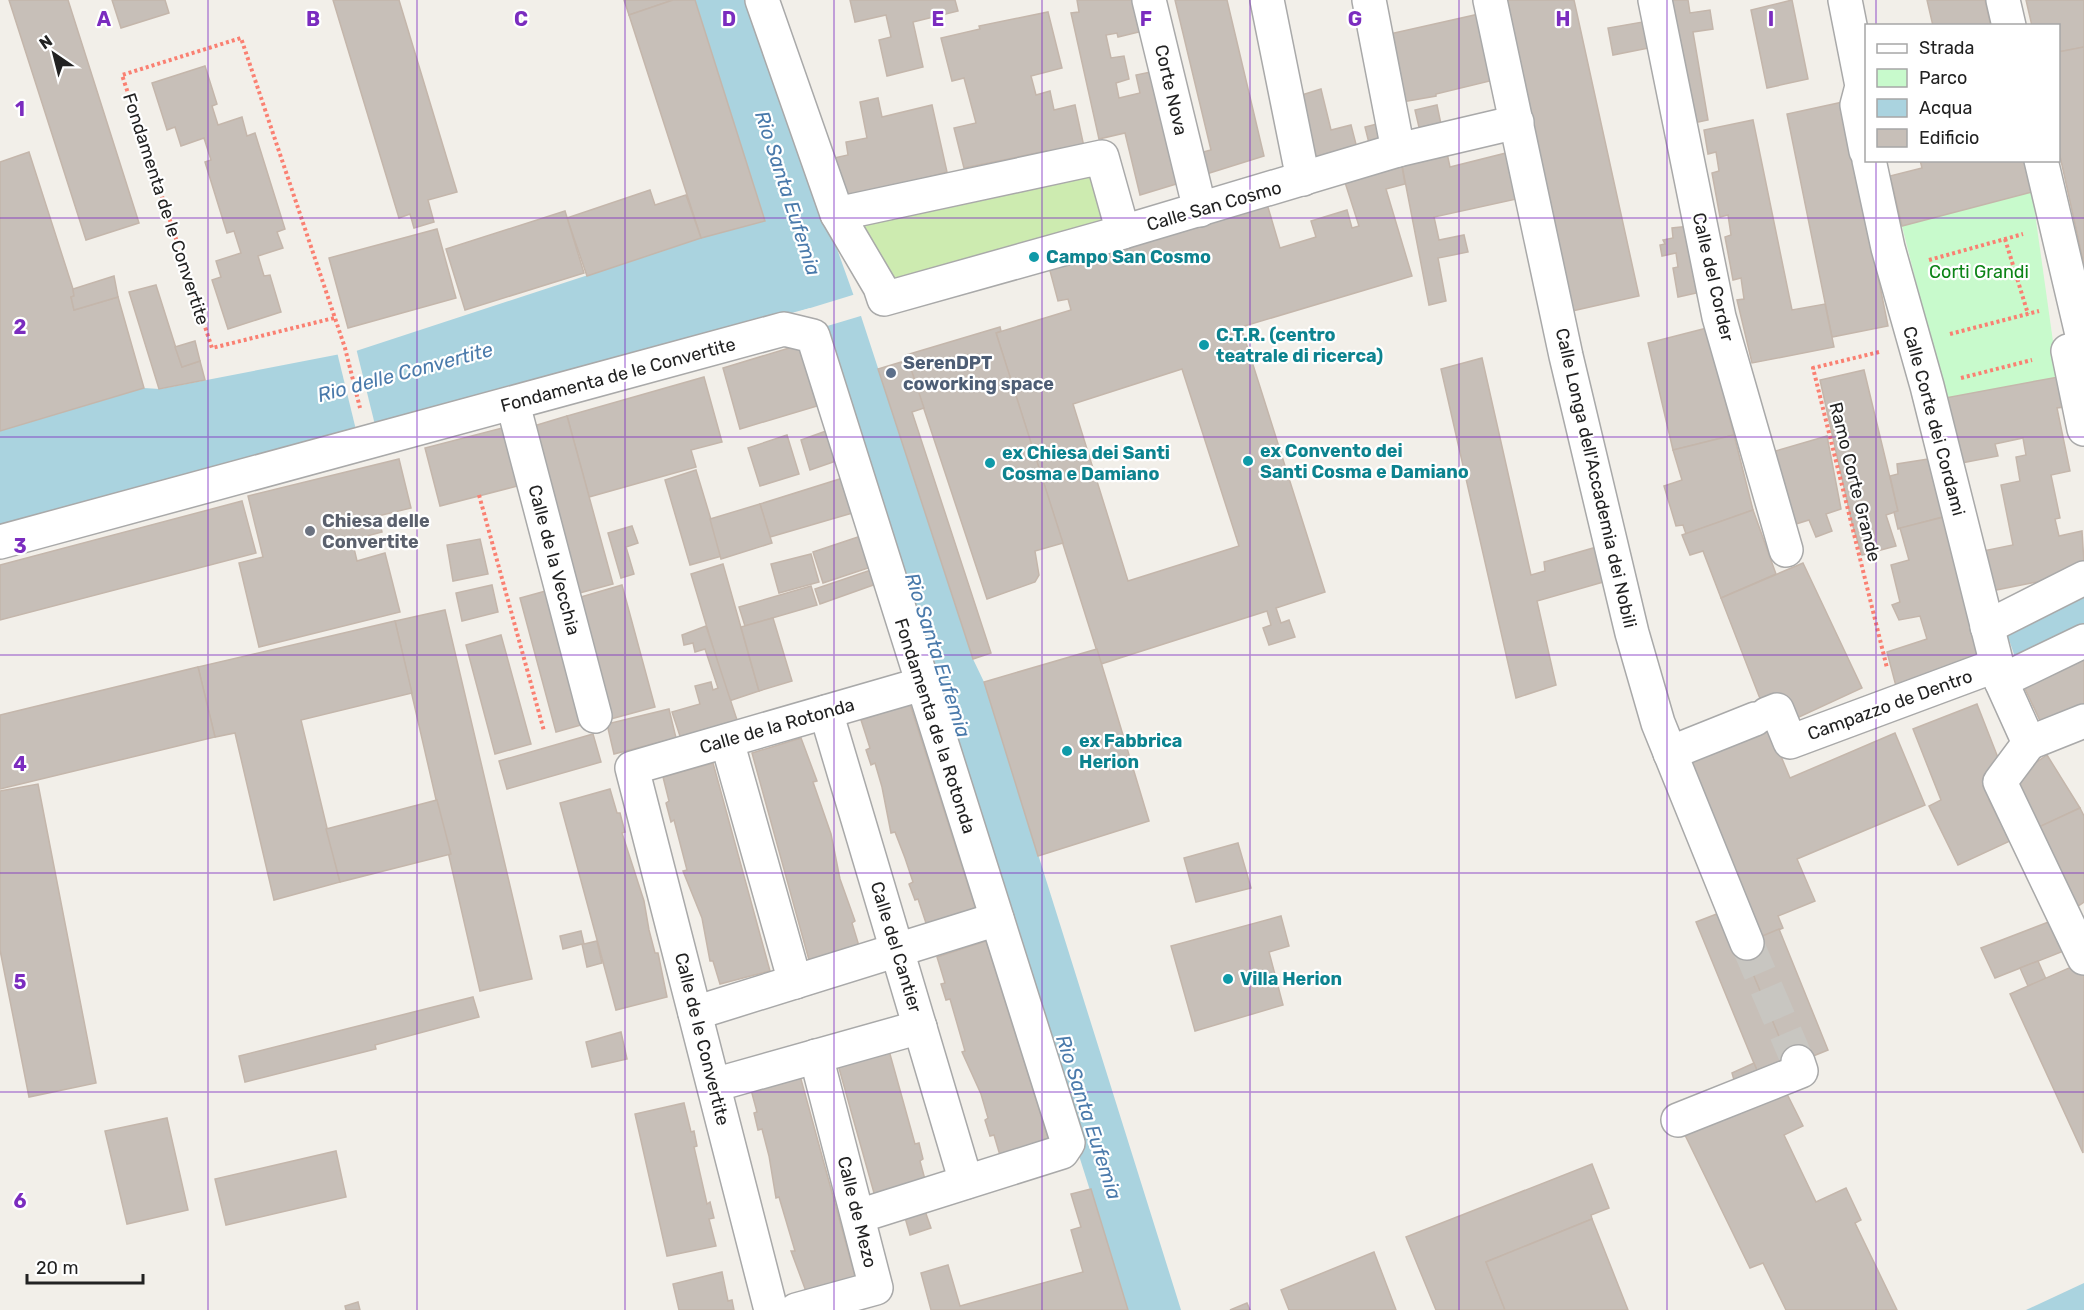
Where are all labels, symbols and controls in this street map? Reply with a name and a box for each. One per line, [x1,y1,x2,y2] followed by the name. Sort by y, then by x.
[97,7,112,31] text: A
[306,7,320,31] text: B
[514,7,528,31] text: C
[722,7,736,31] text: D
[932,7,944,31] text: E
[1140,7,1152,31] text: F
[1348,7,1362,31] text: G
[1556,7,1570,31] text: H
[1768,7,1774,31] text: I
[24,24,84,84] north arrow
[1865,24,2060,162] legend
[36,31,56,53] text: N
[1919,37,1975,59] text: Strada
[1150,42,1192,138] street label: Corte Nova
[1919,67,1967,89] text: Parco
[118,90,214,328] street label: Fondamenta de le Convertite
[15,97,25,121] text: 1
[1919,97,1972,119] text: Acqua
[750,108,826,279] water label: Rio Santa Eufemia
[1919,127,1979,149] text: Edificio
[1144,176,1284,236] street label: Calle San Cosmo
[1688,211,1739,344] street label: Calle del Corder
[1046,246,1211,268] place label: Campo San Cosmo
[1027,250,1041,264] marker: Campo San Cosmo
[1929,261,2029,283] park label: Corti Grandi
[14,315,27,339] text: 2
[1216,324,1383,367] place label: C.T.R. (centro teatrale di ricerca)
[1898,324,1970,518] street label: Calle Corte dei Cordami
[1551,326,1641,630] street label: Calle Longa dell'Accademia dei Nobili
[498,333,738,417] street label: Fondamenta de le Convertite
[315,337,495,407] water label: Rio delle Convertite
[1197,338,1211,352] marker: C.T.R. (centro teatrale di ricerca)
[903,352,1054,395] place label: SerenDPT coworking space
[884,366,898,380] marker: SerenDPT coworking space
[1825,400,1885,564] street label: Ramo Corte Grande
[1260,440,1469,483] place label: ex Convento dei Santi Cosma e Damiano
[1002,442,1170,485] place label: ex Chiesa dei Santi Cosma e Damiano
[1241,454,1255,468] marker: ex Convento dei Santi Cosma e Damiano
[983,456,997,470] marker: ex Chiesa dei Santi Cosma e Damiano
[523,482,585,638] street label: Calle de la Vecchia
[322,510,430,553] place label: Chiesa delle Convertite
[303,524,317,538] marker: Chiesa delle Convertite
[13,534,27,558] text: 3
[900,570,976,741] water label: Rio Santa Eufemia
[890,616,980,836] street label: Fondamenta de la Rotonda
[1804,665,1976,745] street label: Campazzo de Dentro
[697,693,857,759] street label: Calle de la Rotonda
[1079,730,1182,773] place label: ex Fabbrica Herion
[1060,744,1074,758] marker: ex Fabbrica Herion
[13,752,27,776] text: 4
[866,879,926,1015] street label: Calle del Cantier
[670,950,734,1128] street label: Calle de le Convertite
[1240,968,1342,990] place label: Villa Herion
[14,970,27,994] text: 5
[1221,972,1235,986] marker: Villa Herion
[1051,1032,1127,1203] water label: Rio Santa Eufemia
[833,1154,881,1270] street label: Calle de Mezo
[13,1189,27,1213] text: 6
[27,1247,142,1285] scale bar
[36,1257,78,1279] text: 20 m

